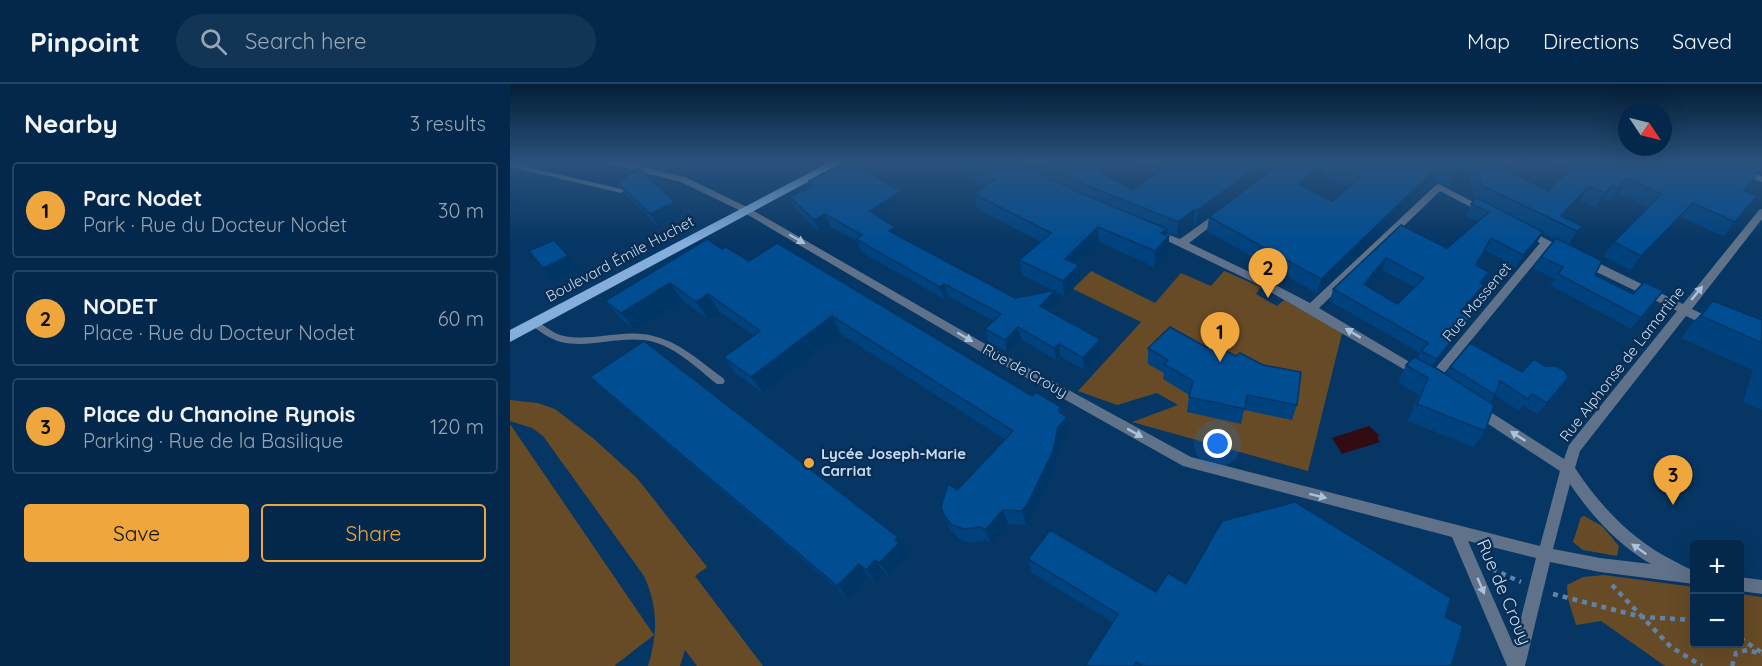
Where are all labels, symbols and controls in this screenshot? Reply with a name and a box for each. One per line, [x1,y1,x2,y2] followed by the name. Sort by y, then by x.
[176,14,596,68] search box
[30,24,140,59] text: Pinpoint
[197,25,230,58] icon: search
[245,27,366,55] text: Search here
[1467,28,1510,54] text: Map
[1543,28,1639,54] text: Directions
[1672,28,1732,54] text: Saved
[1618,102,1672,156] north arrow
[24,107,118,140] text: Nearby
[410,111,486,136] text: 3 results
[83,184,202,212] text: Parc Nodet
[42,198,49,223] text: 1
[438,198,484,223] text: 30 m
[542,211,697,306] street label: Boulevard Émile Huchet
[83,212,347,237] text: Park · Rue du Docteur Nodet
[789,234,805,245] one-way arrow
[1248,248,1287,298] pin: 2
[1438,258,1515,345] street label: Rue Massenet
[1555,282,1688,445] street label: Rue Alphonse de Lamartine
[1690,286,1702,301] one-way arrow
[83,292,158,320] text: NODET
[40,306,51,331] text: 2
[438,306,484,331] text: 60 m
[1200,312,1240,362] pin: 1
[83,320,355,345] text: Place · Rue du Docteur Nodet
[1345,328,1361,339] one-way arrow
[957,332,974,342] one-way arrow
[980,339,1071,402] street label: Rue de Crouy
[83,400,355,428] text: Place du Chanoine Rynois
[40,414,51,439] text: 3
[430,414,484,439] text: 120 m
[83,428,343,453] text: Parking · Rue de la Basilique
[1127,428,1144,438] one-way arrow
[1203,429,1232,458] your location
[1510,431,1526,442] one-way arrow
[821,444,966,480] place label: Lycée Joseph-Marie Carriat
[802,456,816,470] marker: Lycée Joseph-Marie Carriat
[1654,456,1692,505] pin: 3
[1310,492,1328,501] one-way arrow
[24,504,249,562] button: Save
[261,504,486,562] button: Share
[1472,535,1537,648] street label: Rue de Crouy
[1690,540,1744,648] map controls
[1690,540,1744,594] button: +
[1632,543,1648,555] one-way arrow
[1476,578,1486,596] one-way arrow
[1690,594,1744,648] button: −

